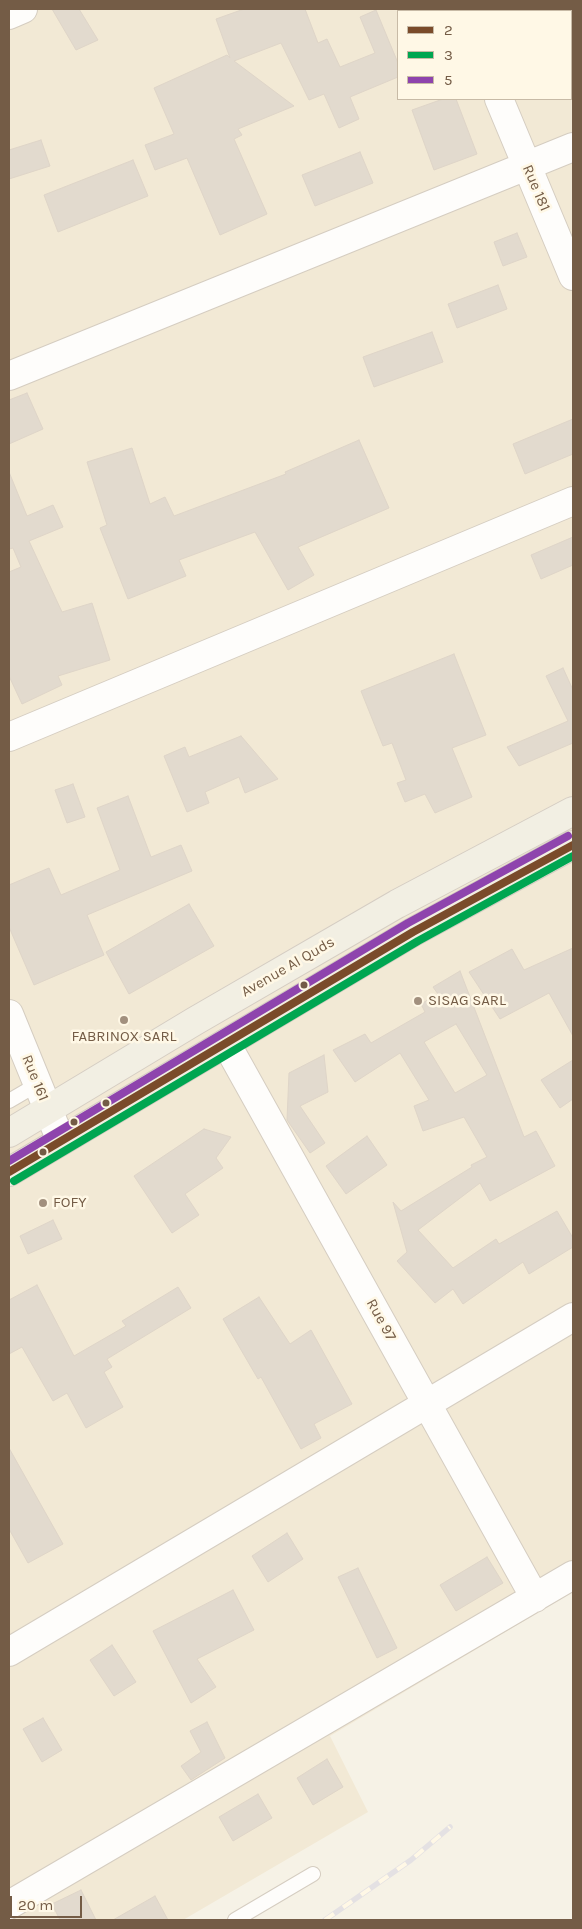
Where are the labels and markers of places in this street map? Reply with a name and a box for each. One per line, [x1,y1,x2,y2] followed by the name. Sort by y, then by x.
[299,980,309,990] unlabelled marker
[428,992,506,1010] place label: SISAG SARL
[412,995,424,1007] marker: SISAG SARL
[118,1014,130,1026] marker: FABRINOX SARL
[71,1028,177,1046] place label: FABRINOX SARL
[101,1098,111,1108] unlabelled marker
[69,1117,79,1127] unlabelled marker
[38,1147,48,1157] unlabelled marker
[53,1194,87,1212] place label: FOFY
[37,1197,49,1209] marker: FOFY

